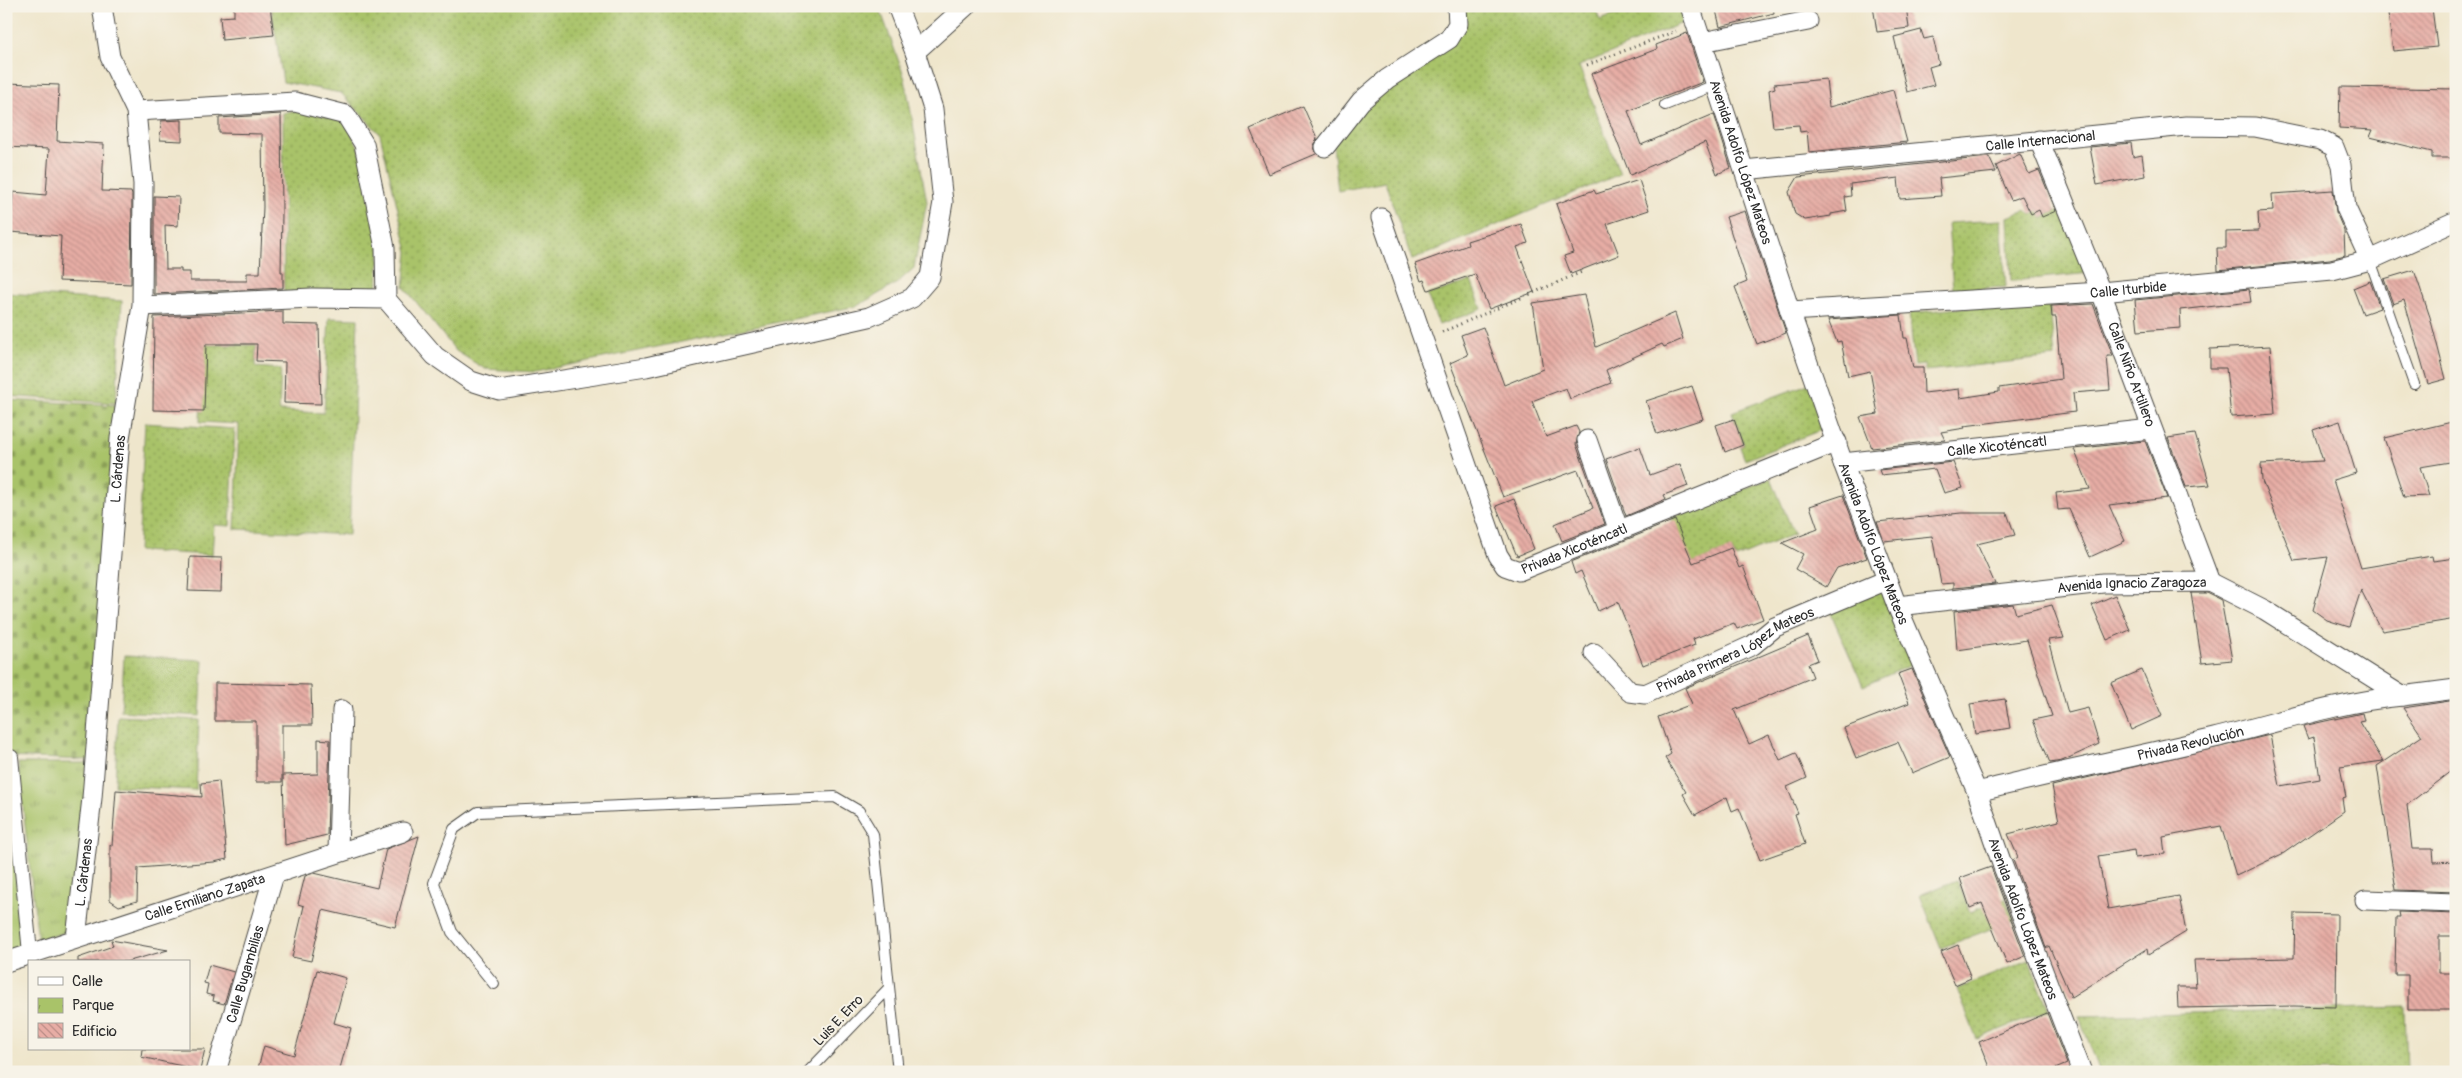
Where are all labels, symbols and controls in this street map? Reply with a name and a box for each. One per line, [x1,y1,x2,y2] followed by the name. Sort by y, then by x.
[1706,78,1776,247] street label: Avenida Adolfo López Mateos
[1985,127,2096,155] street label: Calle Internacional
[2090,278,2167,302] street label: Calle Iturbide
[2104,320,2159,430] street label: Calle Niño Artillero
[107,433,130,504] street label: L. Cárdenas
[1946,433,2048,460] street label: Calle Xicoténcatl
[1835,460,1912,628] street label: Avenida Adolfo López Mateos
[1519,520,1630,578] street label: Privada Xicoténcatl
[2056,574,2207,597] street label: Avenida Ignacio Zaragoza
[1654,603,1817,697] street label: Privada Primera López Mateos
[2136,723,2246,764] street label: Privada Revolución
[1984,835,2062,1003] street label: Avenida Adolfo López Mateos
[72,837,96,907] street label: L. Cárdenas
[142,870,267,925] street label: Calle Emiliano Zapata
[223,923,268,1025] street label: Calle Bugambilias
[28,960,190,1050] legend
[72,972,103,991] text: Calle
[810,991,867,1049] street label: Luis E. Erro
[72,996,115,1015] text: Parque
[72,1022,117,1041] text: Edificio

